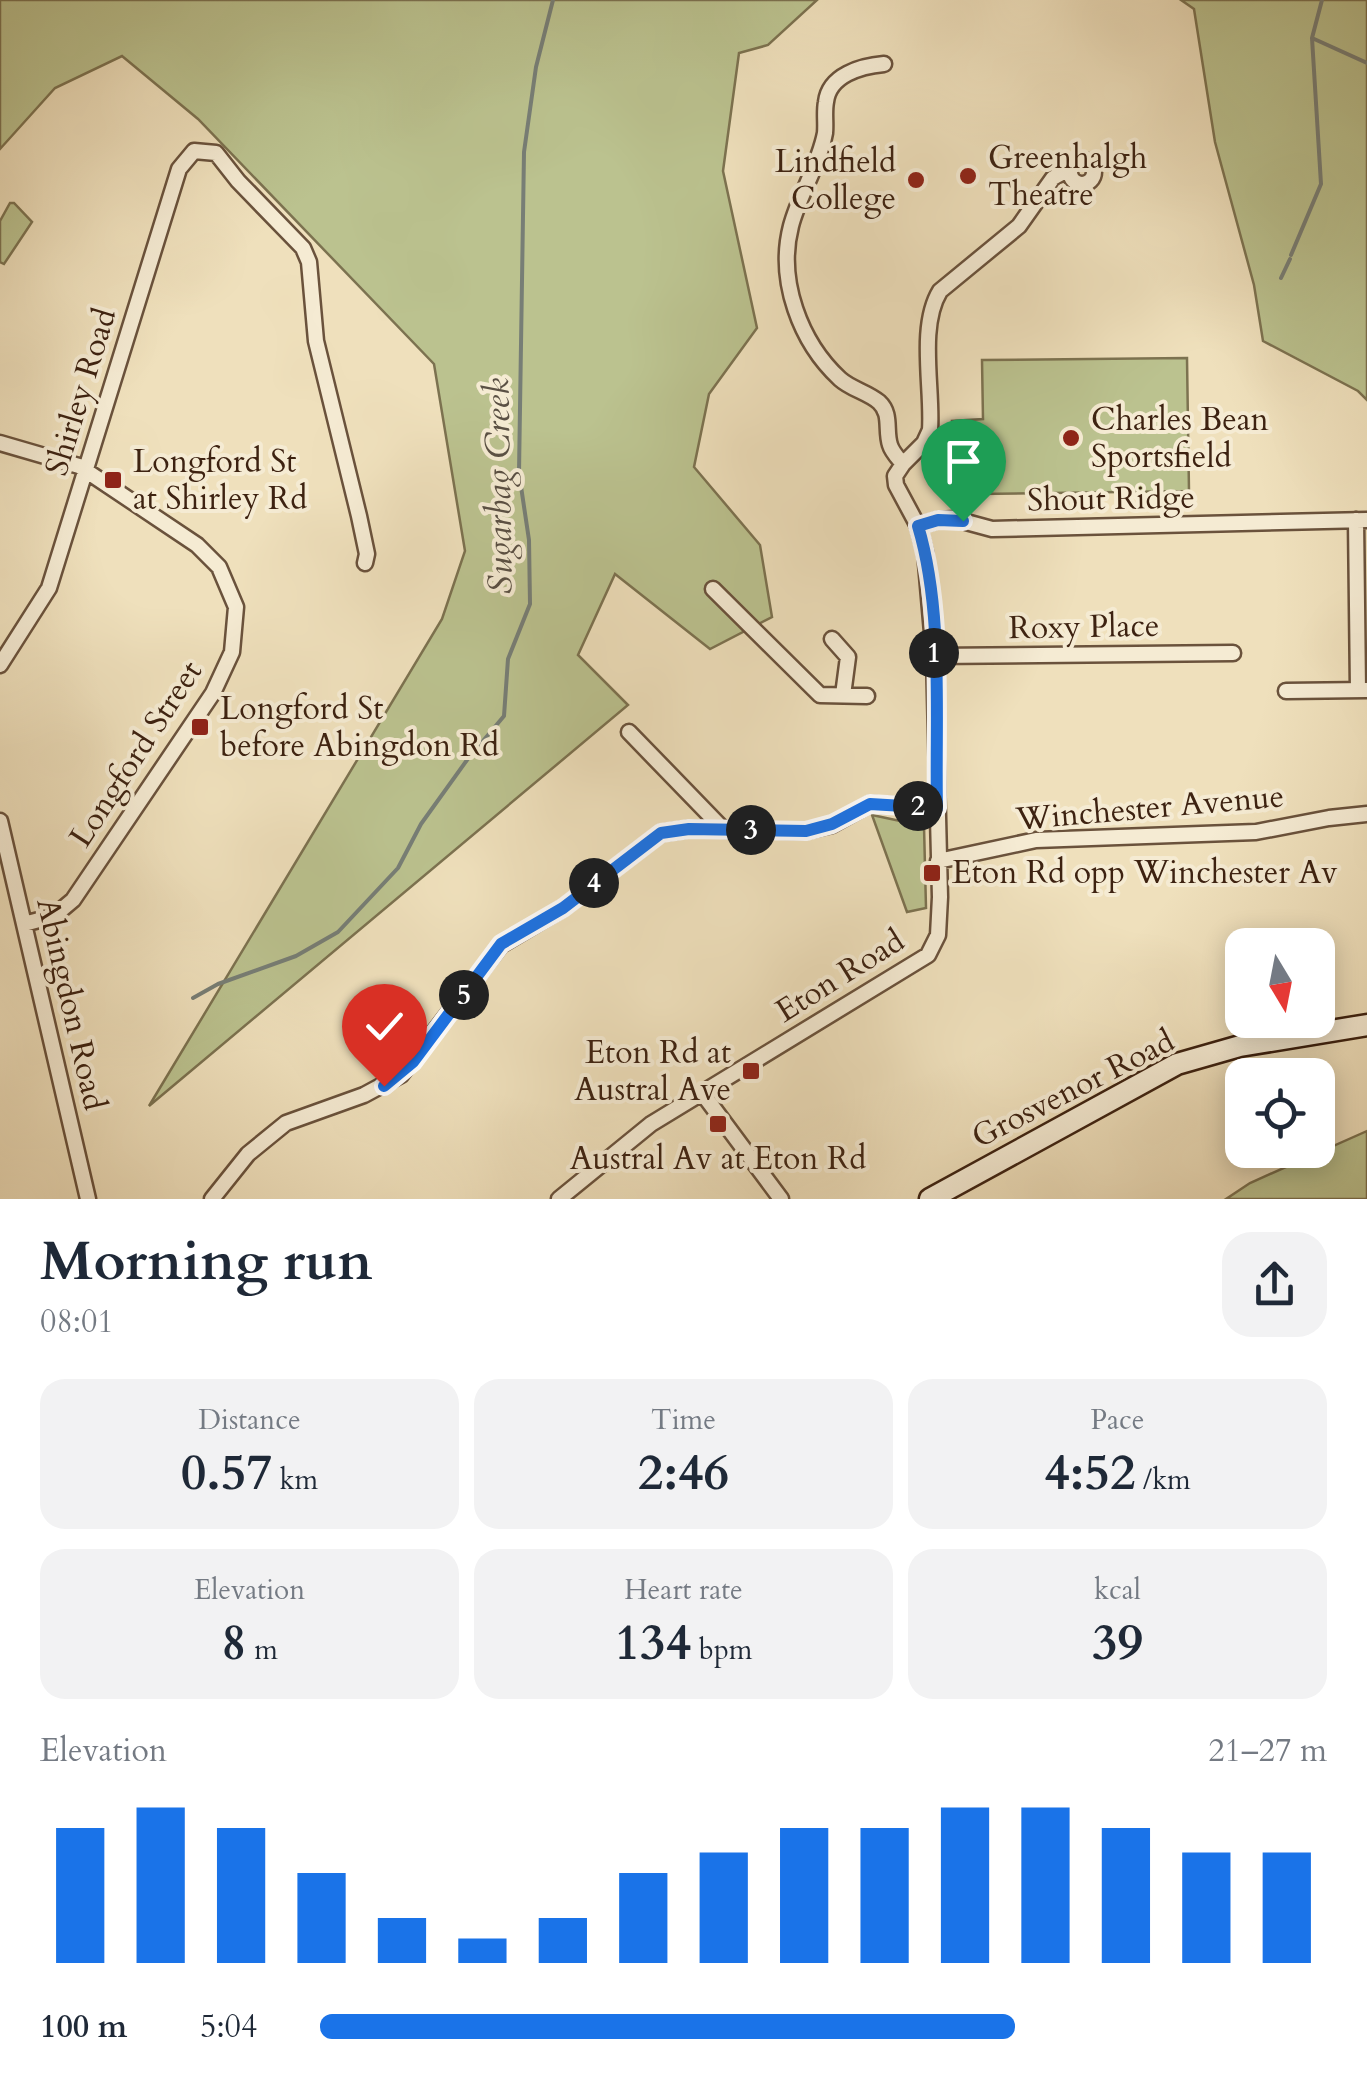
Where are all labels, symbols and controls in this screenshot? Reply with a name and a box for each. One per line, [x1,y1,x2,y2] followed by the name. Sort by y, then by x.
[988,136,1148,217] place label: Greenhalgh Theatre
[775,140,896,221] place label: Lindfield College
[957,165,979,187] marker: Greenhalgh Theatre
[905,169,927,191] marker: Lindfield College
[35,303,127,481] street label: Shirley Road
[473,377,525,595] water label: Sugarbag Creek
[1091,398,1269,479] place label: Charles Bean Sportsfield
[921,419,1006,522] pin
[1060,427,1082,449] marker: Charles Bean Sportsfield
[936,434,991,489] icon: arrive
[133,440,307,521] place label: Longford St at Shirley Rd
[102,469,124,491] marker: Longford St at Shirley Rd
[1027,476,1195,522] street label: Shout Ridge
[1008,604,1160,650] street label: Roxy Place
[909,628,959,678] pin: 1
[927,634,941,672] text: 1
[59,652,213,856] street label: Longford Street
[220,687,499,768] place label: Longford St before Abingdon Rd
[189,716,211,738] marker: Longford St before Abingdon Rd
[1013,774,1286,842] street label: Winchester Avenue
[893,781,943,831] pin: 2
[911,787,925,825] text: 2
[726,805,776,855] pin: 3
[744,811,758,849] text: 3
[952,851,1338,895] place label: Eton Rd opp Winchester Av
[569,858,619,908] pin: 4
[921,862,943,884] marker: Eton Rd opp Winchester Av
[587,864,601,902] text: 4
[25,894,117,1114] street label: Abingdon Road
[767,919,913,1033] street label: Eton Road
[1225,928,1335,1038] north arrow
[1225,928,1335,1168] map controls
[439,970,489,1020] pin: 5
[457,976,471,1014] text: 5
[342,984,427,1087] pin
[357,999,412,1054] icon: check
[964,1019,1182,1159] street label: Grosvenor Road
[574,1031,731,1112] place label: Eton Rd at Austral Ave
[1225,1058,1335,1168] button: locate
[740,1060,762,1082] marker: Eton Rd at Austral Ave
[707,1113,729,1135] marker: Austral Av at Eton Rd
[570,1137,866,1181] place label: Austral Av at Eton Rd
[40,1225,373,1299] text: Morning run
[1222,1232,1327,1337] button: share
[40,1300,114,1344] text: 08:01
[198,1401,301,1439] text: Distance
[651,1401,716,1439] text: Time
[1090,1401,1145,1439] text: Pace
[181,1439,272,1507] text: 0.57
[638,1439,729,1507] text: 2:46
[1044,1439,1136,1507] text: 4:52
[272,1461,318,1499] text: km
[1136,1461,1191,1499] text: /km
[194,1571,305,1609] text: Elevation
[624,1571,743,1609] text: Heart rate
[1094,1571,1141,1609] text: kcal
[221,1609,247,1677] text: 8
[615,1609,691,1677] text: 134
[1092,1609,1143,1677] text: 39
[247,1631,278,1669] text: m
[691,1631,752,1669] text: bpm
[40,1729,167,1773] text: Elevation
[1208,1729,1327,1773] text: 21–27 m
[40,2005,127,2049] text: 100 m
[200,2005,257,2049] text: 5:04

